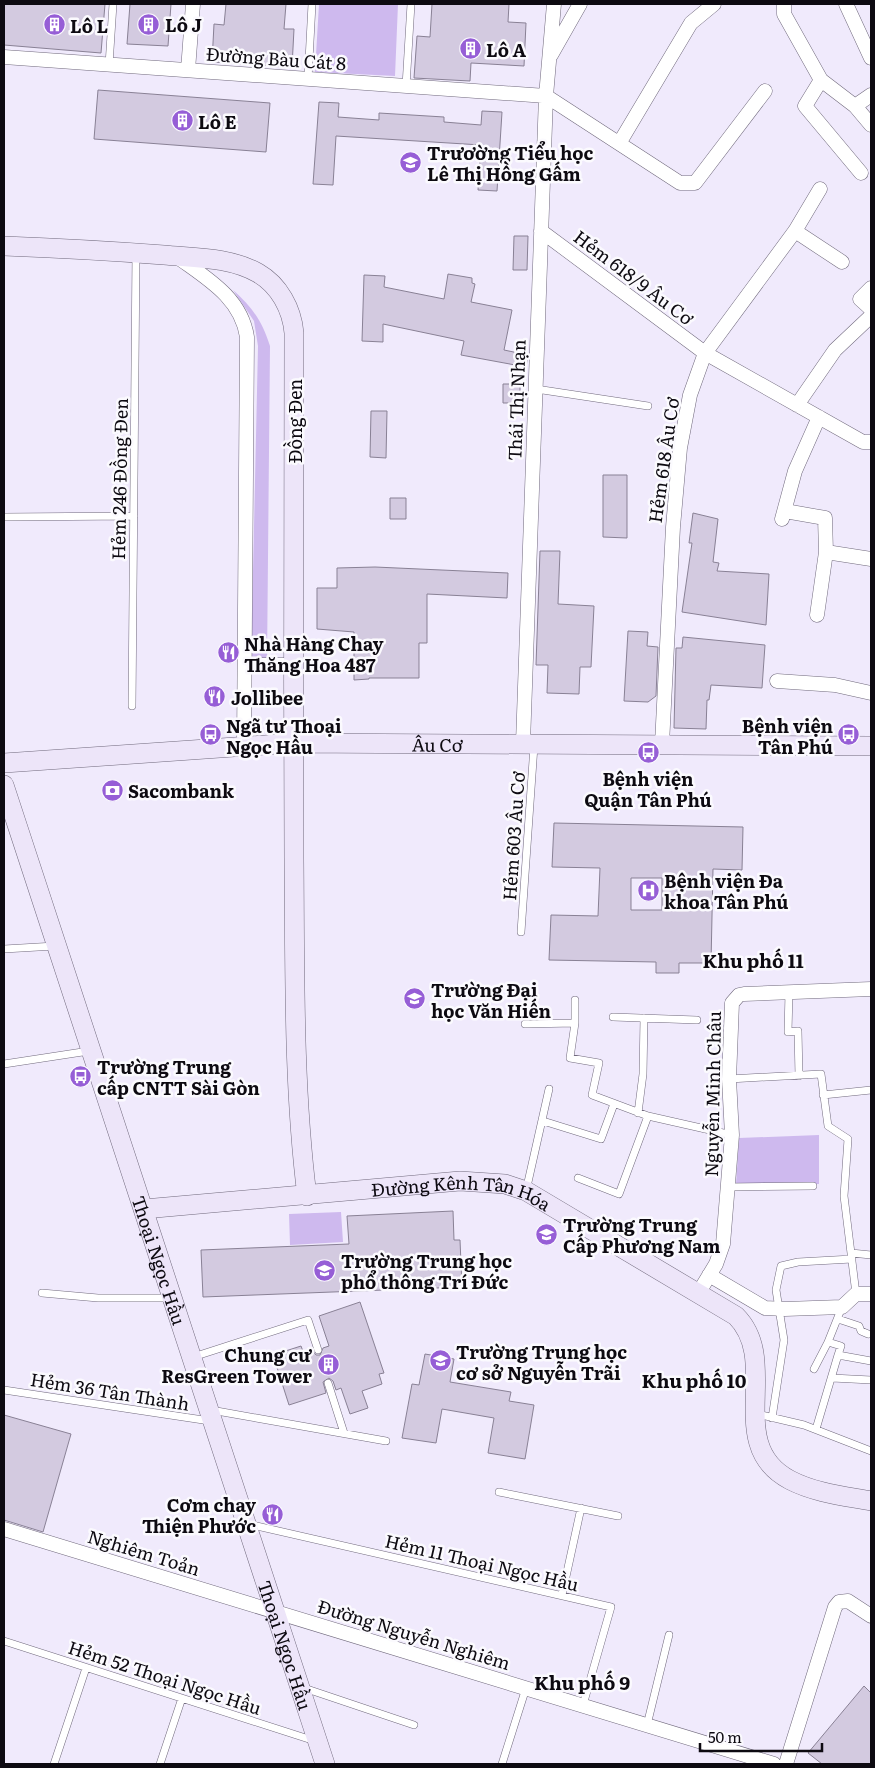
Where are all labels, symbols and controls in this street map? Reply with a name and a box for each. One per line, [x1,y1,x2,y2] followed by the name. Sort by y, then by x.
[165,11,202,38] place label: Lô J
[70,12,108,39] place label: Lô L
[137,12,161,36] building icon: Lô J
[42,13,66,37] building icon: Lô L
[486,36,527,63] place label: Lô A
[458,37,482,61] building icon: Lô A
[205,40,347,76] street label: Đường Bàu Cát 8
[198,108,237,135] place label: Lô E
[170,109,194,133] building icon: Lô E
[427,139,593,187] place label: Trươờng Tiểu học Lê Thị Hồng Gấm
[399,150,423,174] school or university icon: Trươờng Tiểu học Lê Thị Hồng Gấm
[568,223,700,332] street label: Hẻm 618/9 Âu Cơ
[500,339,532,461] street label: Thái Thị Nhạn
[281,379,308,463] street label: Đồng Đen
[641,394,685,525] street label: Hẻm 618 Âu Cơ
[104,398,134,560] street label: Hẻm 246 Đồng Đen
[244,630,383,678] place label: Nhà Hàng Chay Thăng Hoa 487
[216,641,240,665] restaurant icon: Nhà Hàng Chay Thăng Hoa 487
[231,684,303,711] place label: Jollibee
[203,685,227,709] restaurant icon: Jollibee
[226,712,342,760] place label: Ngã tư Thoại Ngọc Hầu
[742,712,833,760] place label: Bệnh viện Tân Phú
[198,723,222,747] bus stop icon: Ngã tư Thoại Ngọc Hầu
[837,723,861,747] bus stop icon: Bệnh viện Tân Phú
[412,730,464,757] street label: Âu Cơ
[636,741,660,765] bus stop icon: Bệnh viện Quận Tân Phú
[584,765,712,813] place label: Bệnh viện Quận Tân Phú
[495,770,531,902] street label: Hẻm 603 Âu Cơ
[128,777,235,804] place label: Sacombank
[100,778,124,802] bank icon: Sacombank
[664,867,789,915] place label: Bệnh viện Đa khoa Tân Phú
[636,878,660,902] hospital icon: Bệnh viện Đa khoa Tân Phú
[702,946,804,974] district label: Khu phố 11
[431,976,552,1024] place label: Trường Đại học Văn Hiến
[403,987,427,1011] school or university icon: Trường Đại học Văn Hiến
[697,1011,727,1177] street label: Nguyễn Minh Châu
[97,1053,260,1101] place label: Trường Trung cấp CNTT Sài Gòn
[69,1064,93,1088] bus stop icon: Trường Trung cấp CNTT Sài Gòn
[370,1167,557,1217] street label: Đường Kênh Tân Hóa
[126,1192,194,1328] street label: Thoại Ngọc Hầu
[563,1211,720,1259] place label: Trường Trung Cấp Phương Nam
[535,1222,559,1246] school or university icon: Trường Trung Cấp Phương Nam
[341,1247,512,1295] place label: Trường Trung học phổ thông Trí Đức
[313,1258,337,1282] school or university icon: Trường Trung học phổ thông Trí Đức
[456,1338,627,1386] place label: Trường Trung học cơ sở Nguyễn Trãi
[161,1341,312,1389] place label: Chung cư ResGreen Tower
[428,1349,452,1373] school or university icon: Trường Trung học cơ sở Nguyễn Trãi
[316,1352,340,1376] building icon: Chung cư ResGreen Tower
[28,1365,192,1417] street label: Hẻm 36 Tân Thành
[642,1366,747,1394] district label: Khu phố 10
[142,1491,256,1539] place label: Cơm chay Thiện Phước
[260,1502,284,1526] restaurant icon: Cơm chay Thiện Phước
[84,1522,204,1582] street label: Nghiêm Toản
[382,1527,582,1597] street label: Hẻm 11 Thoại Ngọc Hầu
[252,1577,320,1713] street label: Thoại Ngọc Hầu
[314,1592,514,1676] street label: Đường Nguyễn Nghiêm
[65,1633,265,1721] street label: Hẻm 52 Thoại Ngọc Hầu
[534,1668,630,1696] district label: Khu phố 9
[700,1720,822,1752] scale bar
[708,1725,742,1748] text: 50 m

